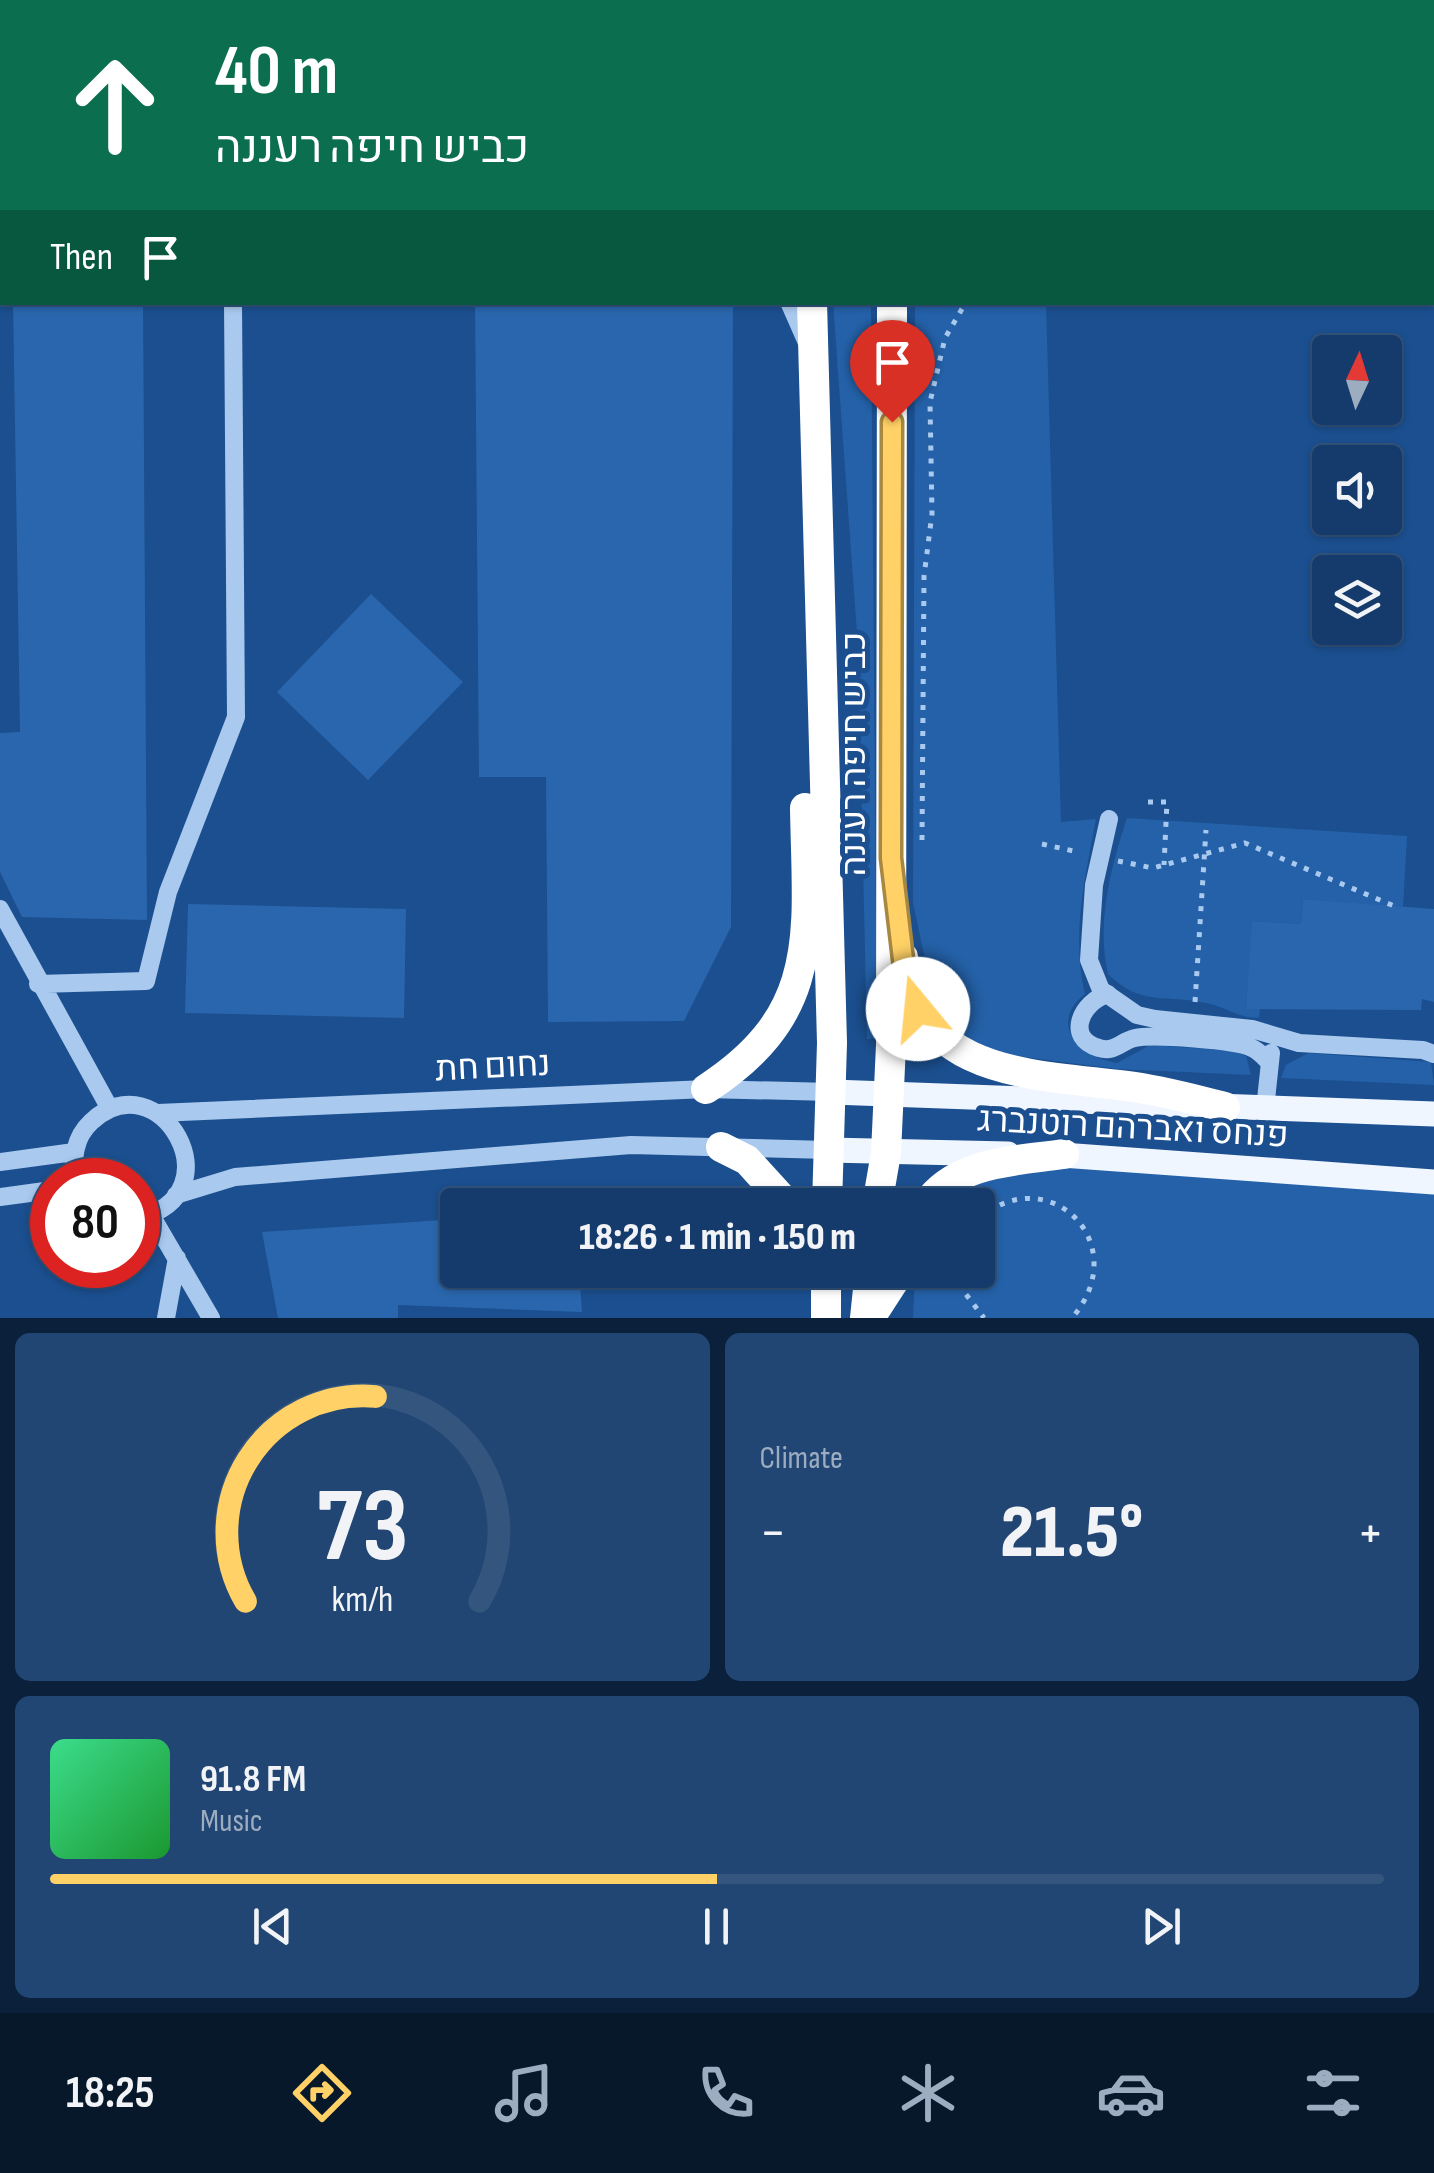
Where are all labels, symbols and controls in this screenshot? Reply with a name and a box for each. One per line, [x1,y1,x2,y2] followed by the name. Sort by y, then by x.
[215,30,338,114] text: 40 m
[50,40,180,170] icon: ahead
[215,121,529,176] text: כביש חיפה רעננה
[133,230,188,285] icon: arrive
[50,235,113,280] text: Then
[850,320,935,423] pin
[865,335,920,390] icon: arrive
[1312,335,1402,425] north arrow
[1312,335,1402,645] map controls
[1312,445,1402,535] button: sound
[1312,555,1402,645] button: layers
[833,632,876,876] street label: כביש חיפה רעננה
[866,957,970,1061] position arrow
[434,1043,552,1091] street label: נחום חת
[976,1098,1290,1158] street label: פנחס ואברהם רוטנברג
[30,1158,160,1288] speed limit sign: 80
[579,1215,856,1260] text: 18:26 · 1 min · 150 m
[760,1439,843,1478] text: Climate
[316,1465,408,1590] text: 73
[1000,1488,1143,1579] text: 21.5°
[760,1500,786,1567] text: −
[1357,1500,1384,1567] text: +
[331,1579,393,1622] text: km/h
[200,1757,306,1802] text: 91.8 FM
[200,1802,263,1841] text: Music
[245,1899,300,1954] icon: previous
[689,1899,744,1954] icon: pause
[1134,1899,1189,1954] icon: next
[287,2058,357,2128] icon: directions
[489,2058,559,2128] icon: music
[691,2058,761,2128] icon: phone
[893,2058,963,2128] icon: climate
[1096,2058,1166,2128] icon: car
[1298,2058,1368,2128] icon: filters
[66,2066,155,2121] text: 18:25

